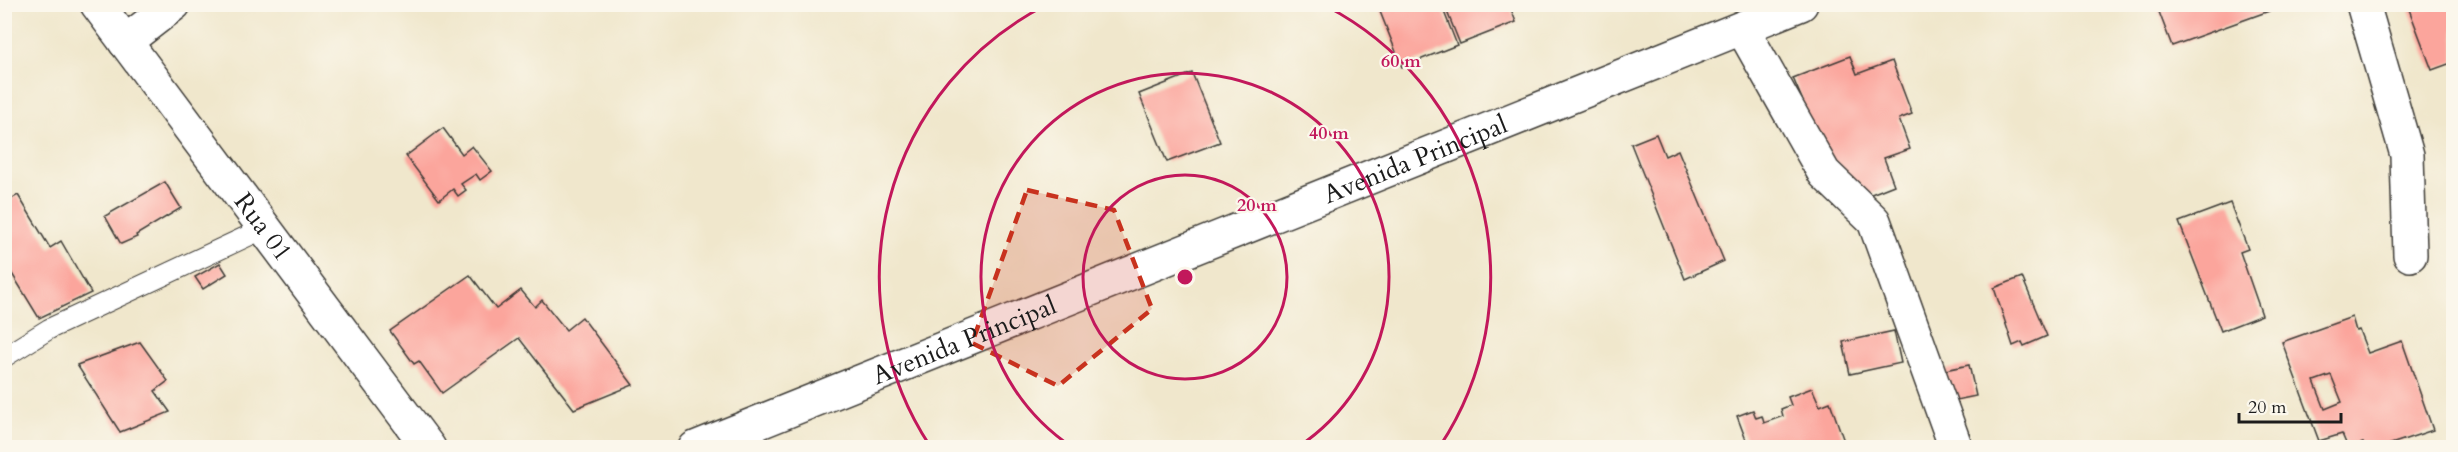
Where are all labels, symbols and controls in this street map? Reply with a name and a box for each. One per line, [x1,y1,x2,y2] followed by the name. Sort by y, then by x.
[1381,49,1421,74] text: 60 m
[1318,107,1513,212] street label: Avenida Principal
[1309,121,1349,146] text: 40 m
[226,186,300,268] street label: Rua 01
[1237,193,1277,218] text: 20 m
[1175,267,1195,287] centre of rings
[867,288,1062,393] street label: Avenida Principal
[2239,386,2341,424] scale bar
[2248,395,2287,420] text: 20 m

